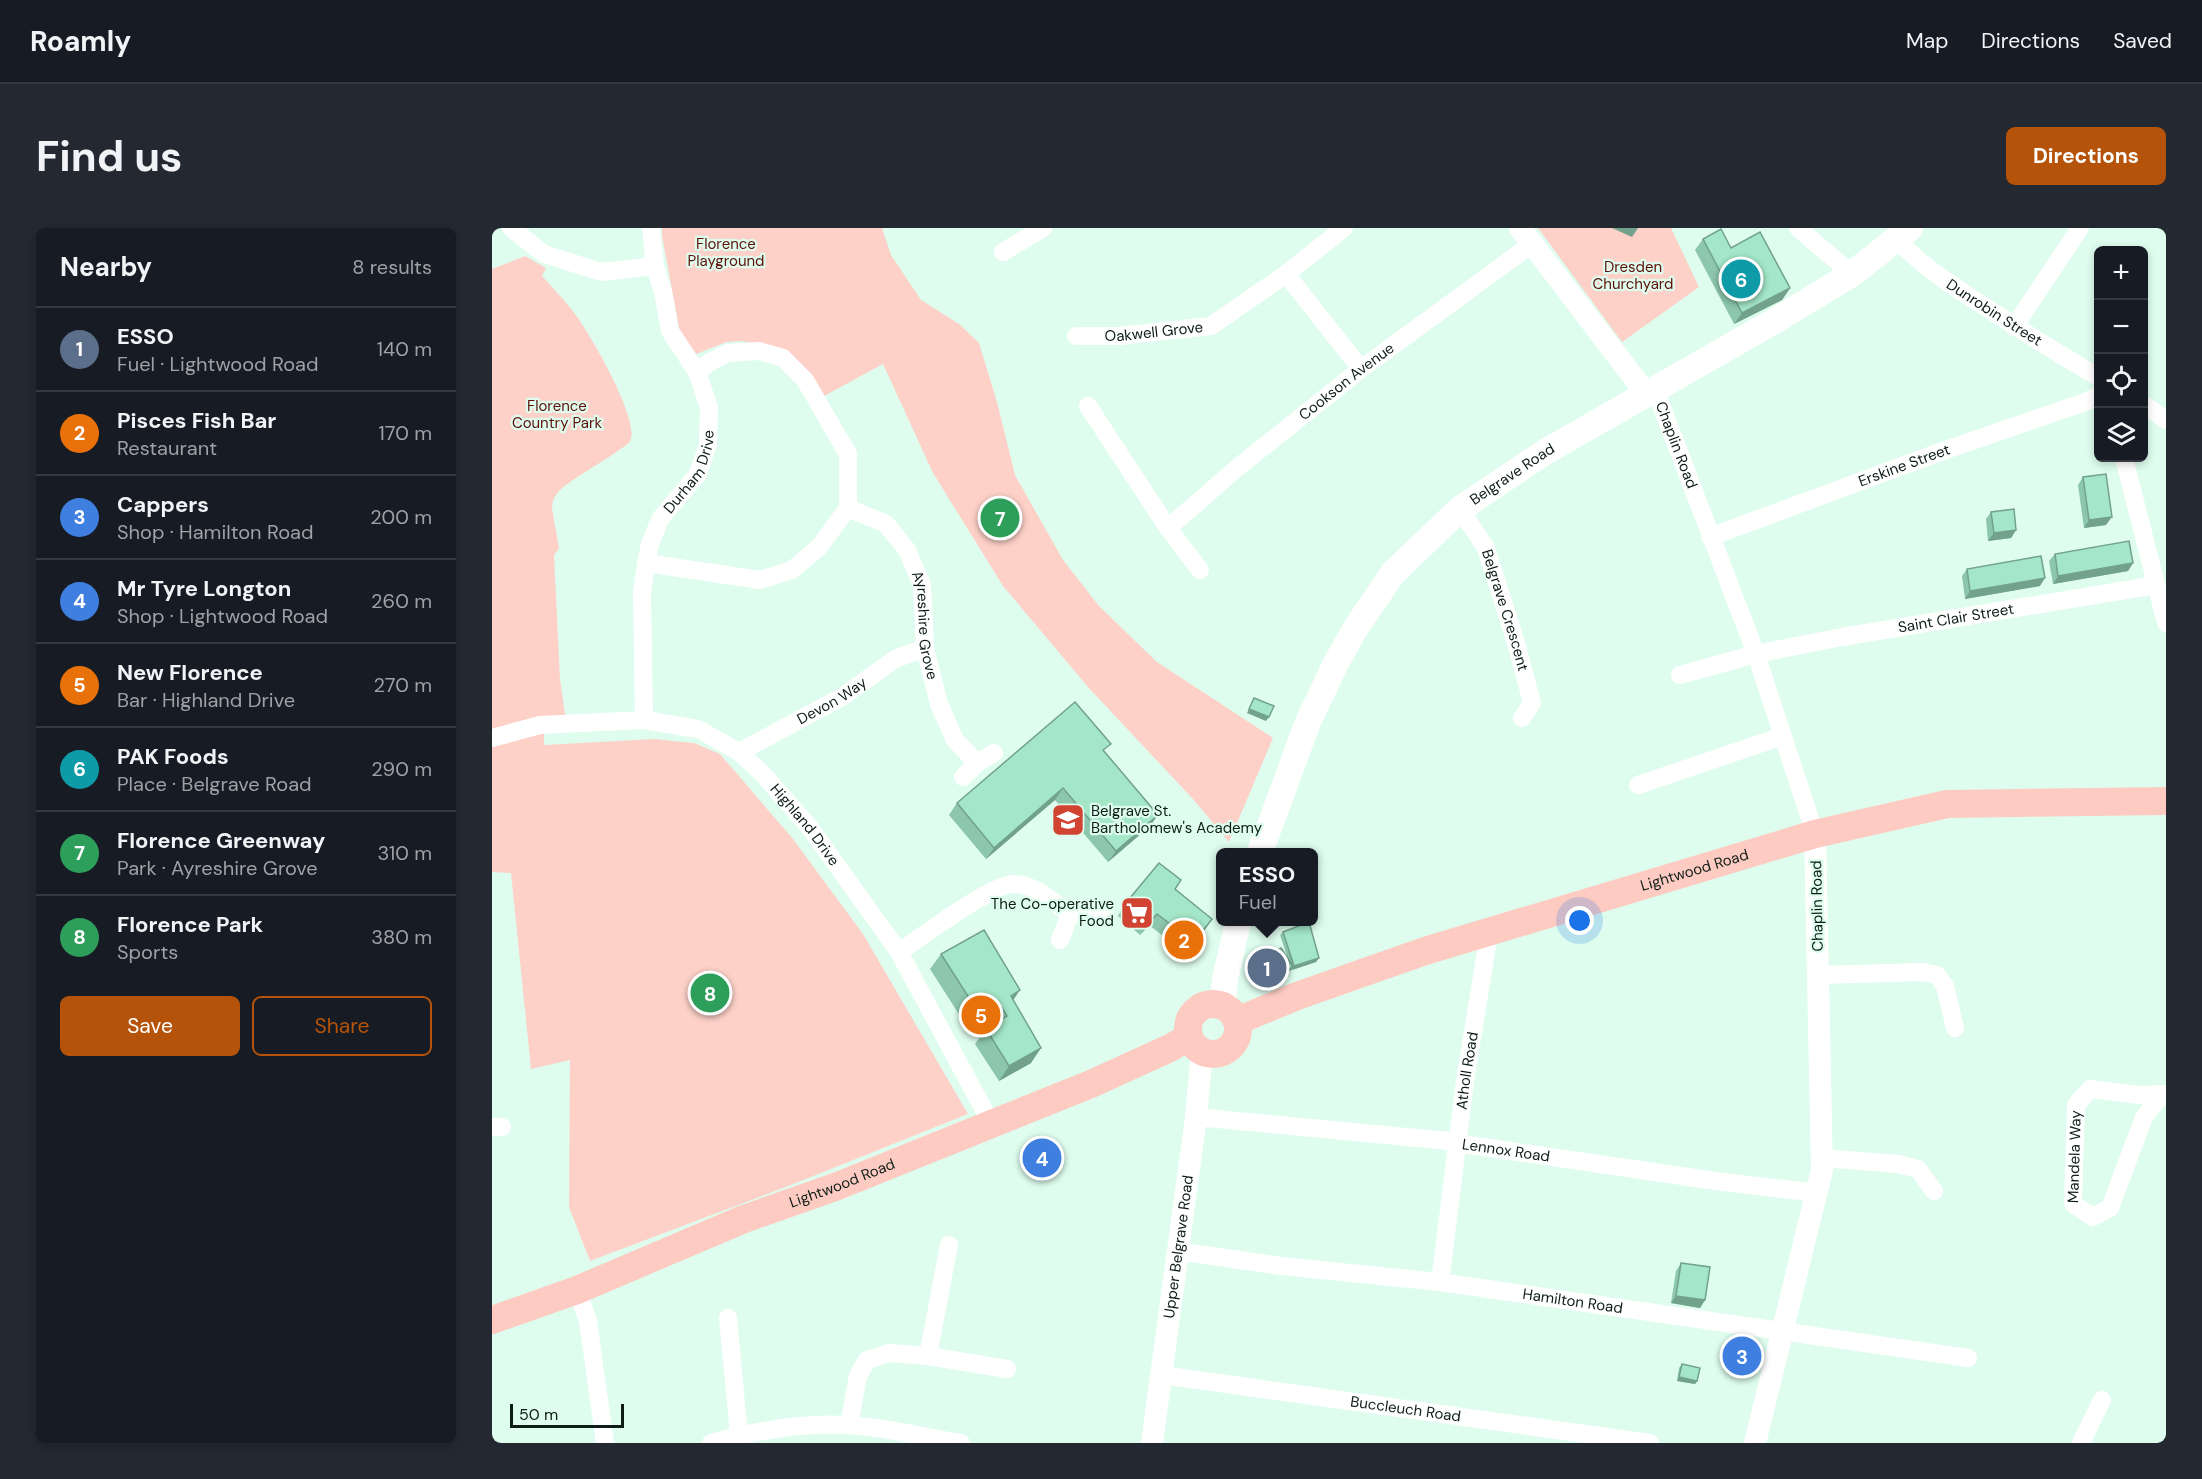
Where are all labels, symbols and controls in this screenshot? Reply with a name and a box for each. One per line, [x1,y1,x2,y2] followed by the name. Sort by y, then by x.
[30,23,131,60] text: Roamly
[1906,27,1948,55] text: Map
[1981,27,2080,55] text: Directions
[2113,27,2172,55] text: Saved
[2006,127,2166,185] button: Directions
[36,129,182,184] text: Find us
[688,234,765,271] park label: Florence Playground
[2094,246,2148,462] map controls
[2094,246,2148,300] button: +
[60,250,152,284] text: Nearby
[352,254,432,280] text: 8 results
[1722,256,1760,302] pin: 6
[1593,257,1673,294] park label: Dresden Churchyard
[1943,274,2046,351] street label: Dunrobin Street
[2094,300,2148,354] button: −
[1104,317,1204,346] street label: Oakwell Grove
[117,322,174,351] text: ESSO
[76,336,83,362] text: 1
[377,336,432,362] text: 140 m
[1295,338,1398,425] street label: Cookson Avenue
[117,351,318,377] text: Fuel · Lightwood Road
[2094,354,2148,408] button: locate
[512,396,603,433] park label: Florence Country Park
[1651,399,1702,491] street label: Chaplin Road
[117,406,276,435] text: Pisces Fish Bar
[2094,408,2148,462] button: layers
[74,420,85,446] text: 2
[379,420,432,446] text: 170 m
[659,430,718,518] street label: Durham Drive
[117,435,217,461] text: Restaurant
[1466,439,1558,510] street label: Belgrave Road
[1855,439,1953,491] street label: Erskine Street
[117,490,209,519] text: Cappers
[980,496,1020,540] pin: 7
[73,504,86,530] text: 3
[370,504,432,530] text: 200 m
[117,519,313,545] text: Shop · Hamilton Road
[1477,547,1533,673] street label: Belgrave Crescent
[907,568,943,682] street label: Ayreshire Grove
[117,574,291,603] text: Mr Tyre Longton
[73,588,86,614] text: 4
[371,588,432,614] text: 260 m
[1897,599,2015,638] street label: Saint Clair Street
[117,603,328,629] text: Shop · Lightwood Road
[117,658,263,687] text: New Florence
[73,672,86,698] text: 5
[374,672,432,698] text: 270 m
[794,672,871,729] street label: Devon Way
[117,687,295,713] text: Bar · Highland Drive
[117,742,229,771] text: PAK Foods
[73,756,86,782] text: 6
[371,756,432,782] text: 290 m
[117,771,312,797] text: Place · Belgrave Road
[766,779,844,870] street label: Highland Drive
[1091,801,1263,838] place label: Belgrave St. Bartholomew's Academy
[1050,802,1086,838] school or university icon: Belgrave St. Bartholomew's Academy
[117,826,325,855] text: Florence Greenway
[74,840,85,866] text: 7
[377,840,432,866] text: 310 m
[1638,845,1751,896] street label: Lightwood Road
[1216,848,1318,926] popup
[117,855,318,881] text: Park · Ayreshire Grove
[1239,860,1295,889] text: ESSO
[1806,860,1828,952] street label: Chaplin Road
[1239,889,1277,915] text: Fuel
[991,894,1114,931] place label: The Co-operative Food
[1119,895,1155,931] supermarket icon: The Co-operative Food
[1565,906,1594,935] your location
[117,910,263,939] text: Florence Park
[1164,918,1204,962] pin: 2
[73,924,86,950] text: 8
[371,924,432,950] text: 380 m
[117,939,178,965] text: Sports
[1248,946,1286,990] pin: 1
[690,970,730,1016] pin: 8
[962,992,1000,1038] pin: 5
[60,996,240,1056] button: Save
[252,996,432,1056] button: Share
[1452,1030,1483,1111] street label: Atholl Road
[2063,1109,2086,1203] street label: Mandela Way
[1461,1134,1551,1167] street label: Lennox Road
[1022,1136,1062,1180] pin: 4
[786,1154,898,1212] street label: Lightwood Road
[1159,1174,1198,1320] street label: Upper Belgrave Road
[1521,1284,1624,1318] street label: Hamilton Road
[1722,1334,1762,1378] pin: 3
[1349,1391,1462,1427] street label: Buccleuch Road
[510,1401,624,1428] scale bar
[519,1404,558,1425] text: 50 m

